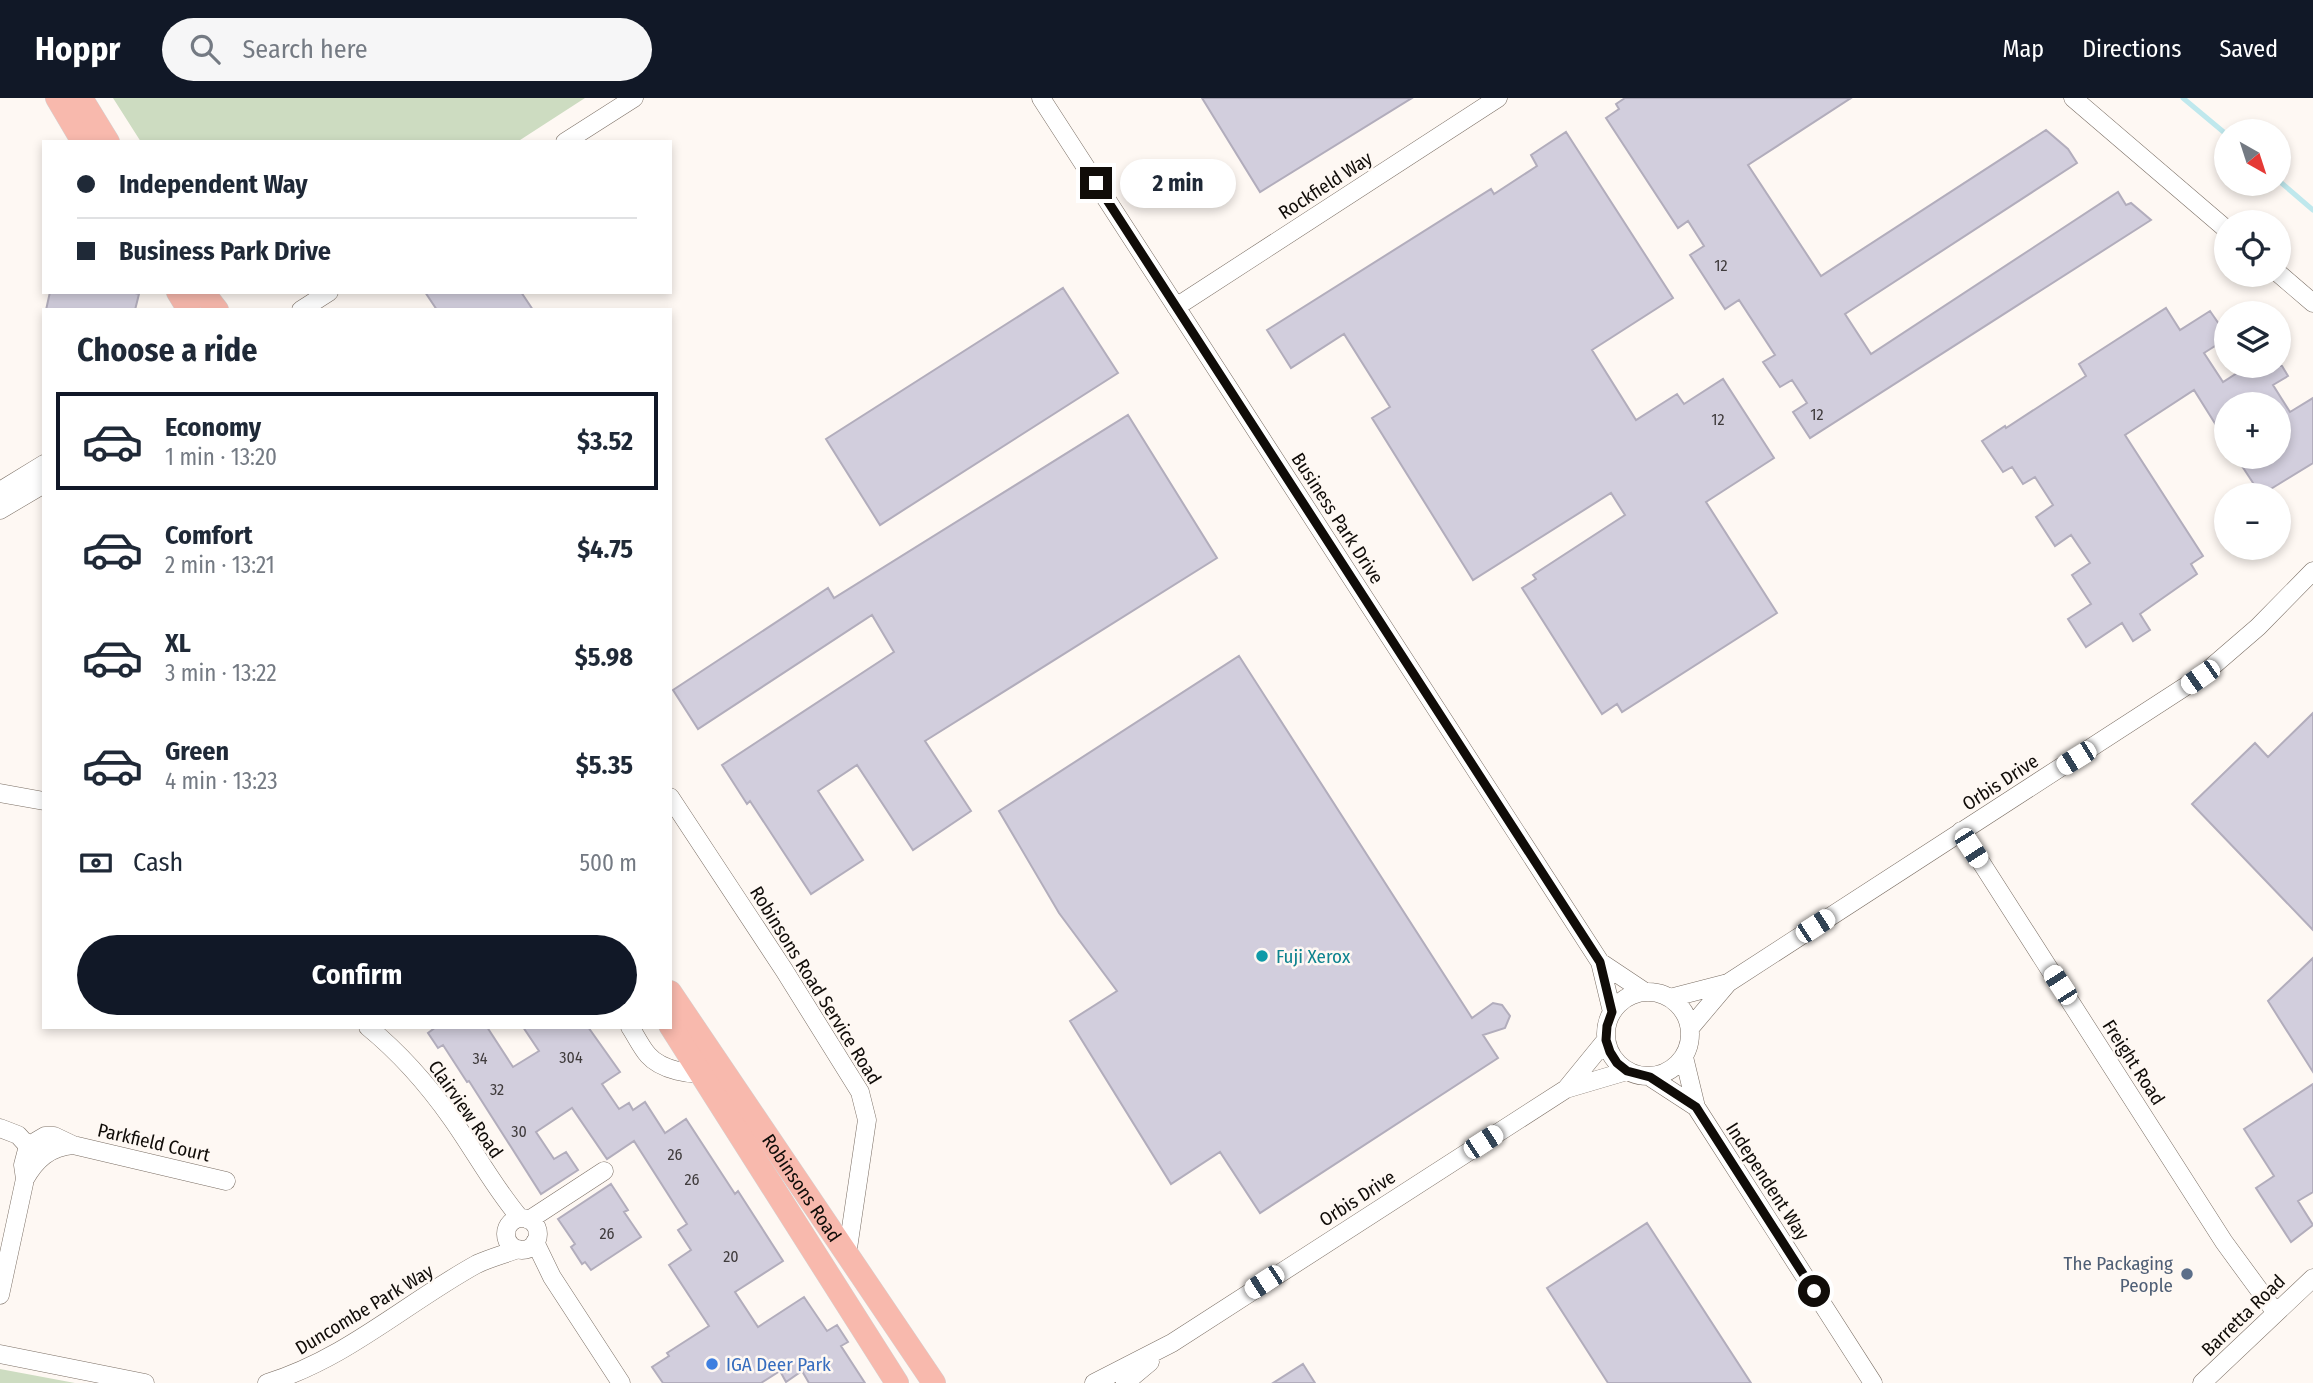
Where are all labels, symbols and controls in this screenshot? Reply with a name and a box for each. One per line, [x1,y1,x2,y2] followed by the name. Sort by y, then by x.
[162,18,652,81] search box
[35,29,120,69] text: Hoppr
[186,30,224,68] icon: search
[242,34,368,65] text: Search here
[2003,35,2044,63] text: Map
[2082,35,2181,63] text: Directions
[2219,35,2278,63] text: Saved
[2214,119,2291,196] north arrow
[2214,119,2291,560] map controls
[1274,146,1377,224] street label: Rockfield Way
[1120,158,1236,208] callout: 2 min
[1080,167,1112,199] route end
[119,169,308,200] text: Independent Way
[1153,169,1204,197] text: 2 min
[2214,210,2291,287] button: locate
[119,236,331,267] text: Business Park Drive
[1714,256,1728,275] house number: 12
[2214,301,2291,378] button: layers
[77,331,258,369] text: Choose a ride
[2214,392,2291,469] button: +
[1810,405,1824,424] house number: 12
[81,410,144,473] icon: car
[1711,410,1725,429] house number: 12
[165,412,261,443] text: Economy
[577,426,633,457] text: $3.52
[165,443,277,471] text: 1 min · 13:20
[1287,448,1389,588] street label: Business Park Drive
[2214,483,2291,560] button: −
[81,518,144,581] icon: car
[165,520,253,551] text: Comfort
[577,534,633,565] text: $4.75
[165,551,275,579] text: 2 min · 13:21
[81,626,144,689] icon: car
[165,628,191,659] text: XL
[575,642,633,673] text: $5.98
[2177,656,2224,698] car
[165,659,277,687] text: 3 min · 13:22
[81,734,144,797] icon: car
[165,736,229,767] text: Green
[2053,738,2100,778] car
[1958,749,2043,816] street label: Orbis Drive
[576,750,633,781] text: $5.35
[165,767,278,795] text: 4 min · 13:23
[1951,825,1992,871] car
[77,844,115,882] icon: cash
[133,847,183,878] text: Cash
[579,849,637,877] text: 500 m
[745,882,886,1089] street label: Robinsons Road Service Road
[1792,906,1839,946] car
[77,935,637,1015] button: Confirm
[1276,945,1351,968] place label: Fuji Xerox
[1254,948,1270,964] marker: Fuji Xerox
[2040,962,2081,1008] car
[2098,1015,2170,1109] street label: Freight Road
[559,1048,583,1067] house number: 304
[473,1049,488,1068] house number: 34
[423,1056,508,1163] street label: Clairview Road
[490,1080,504,1099] house number: 32
[95,1118,213,1167] street label: Parkfield Court
[1721,1118,1814,1245] street label: Independent Way
[511,1122,527,1141] house number: 30
[1460,1122,1507,1162] car
[757,1130,846,1246] street label: Robinsons Road
[668,1145,683,1164] house number: 26
[1315,1165,1400,1232] street label: Orbis Drive
[685,1170,700,1189] house number: 26
[600,1224,615,1243] house number: 26
[723,1247,739,1266] house number: 20
[2064,1252,2173,1297] place label: The Packaging People
[291,1259,438,1360] street label: Duncombe Park Way
[1241,1262,1288,1302] car
[2179,1266,2195,1282] marker: The Packaging People
[2197,1270,2290,1361] street label: Barretta Road
[1798,1275,1830,1307] route start
[726,1353,831,1376] place label: IGA Deer Park
[704,1356,720,1372] marker: IGA Deer Park

